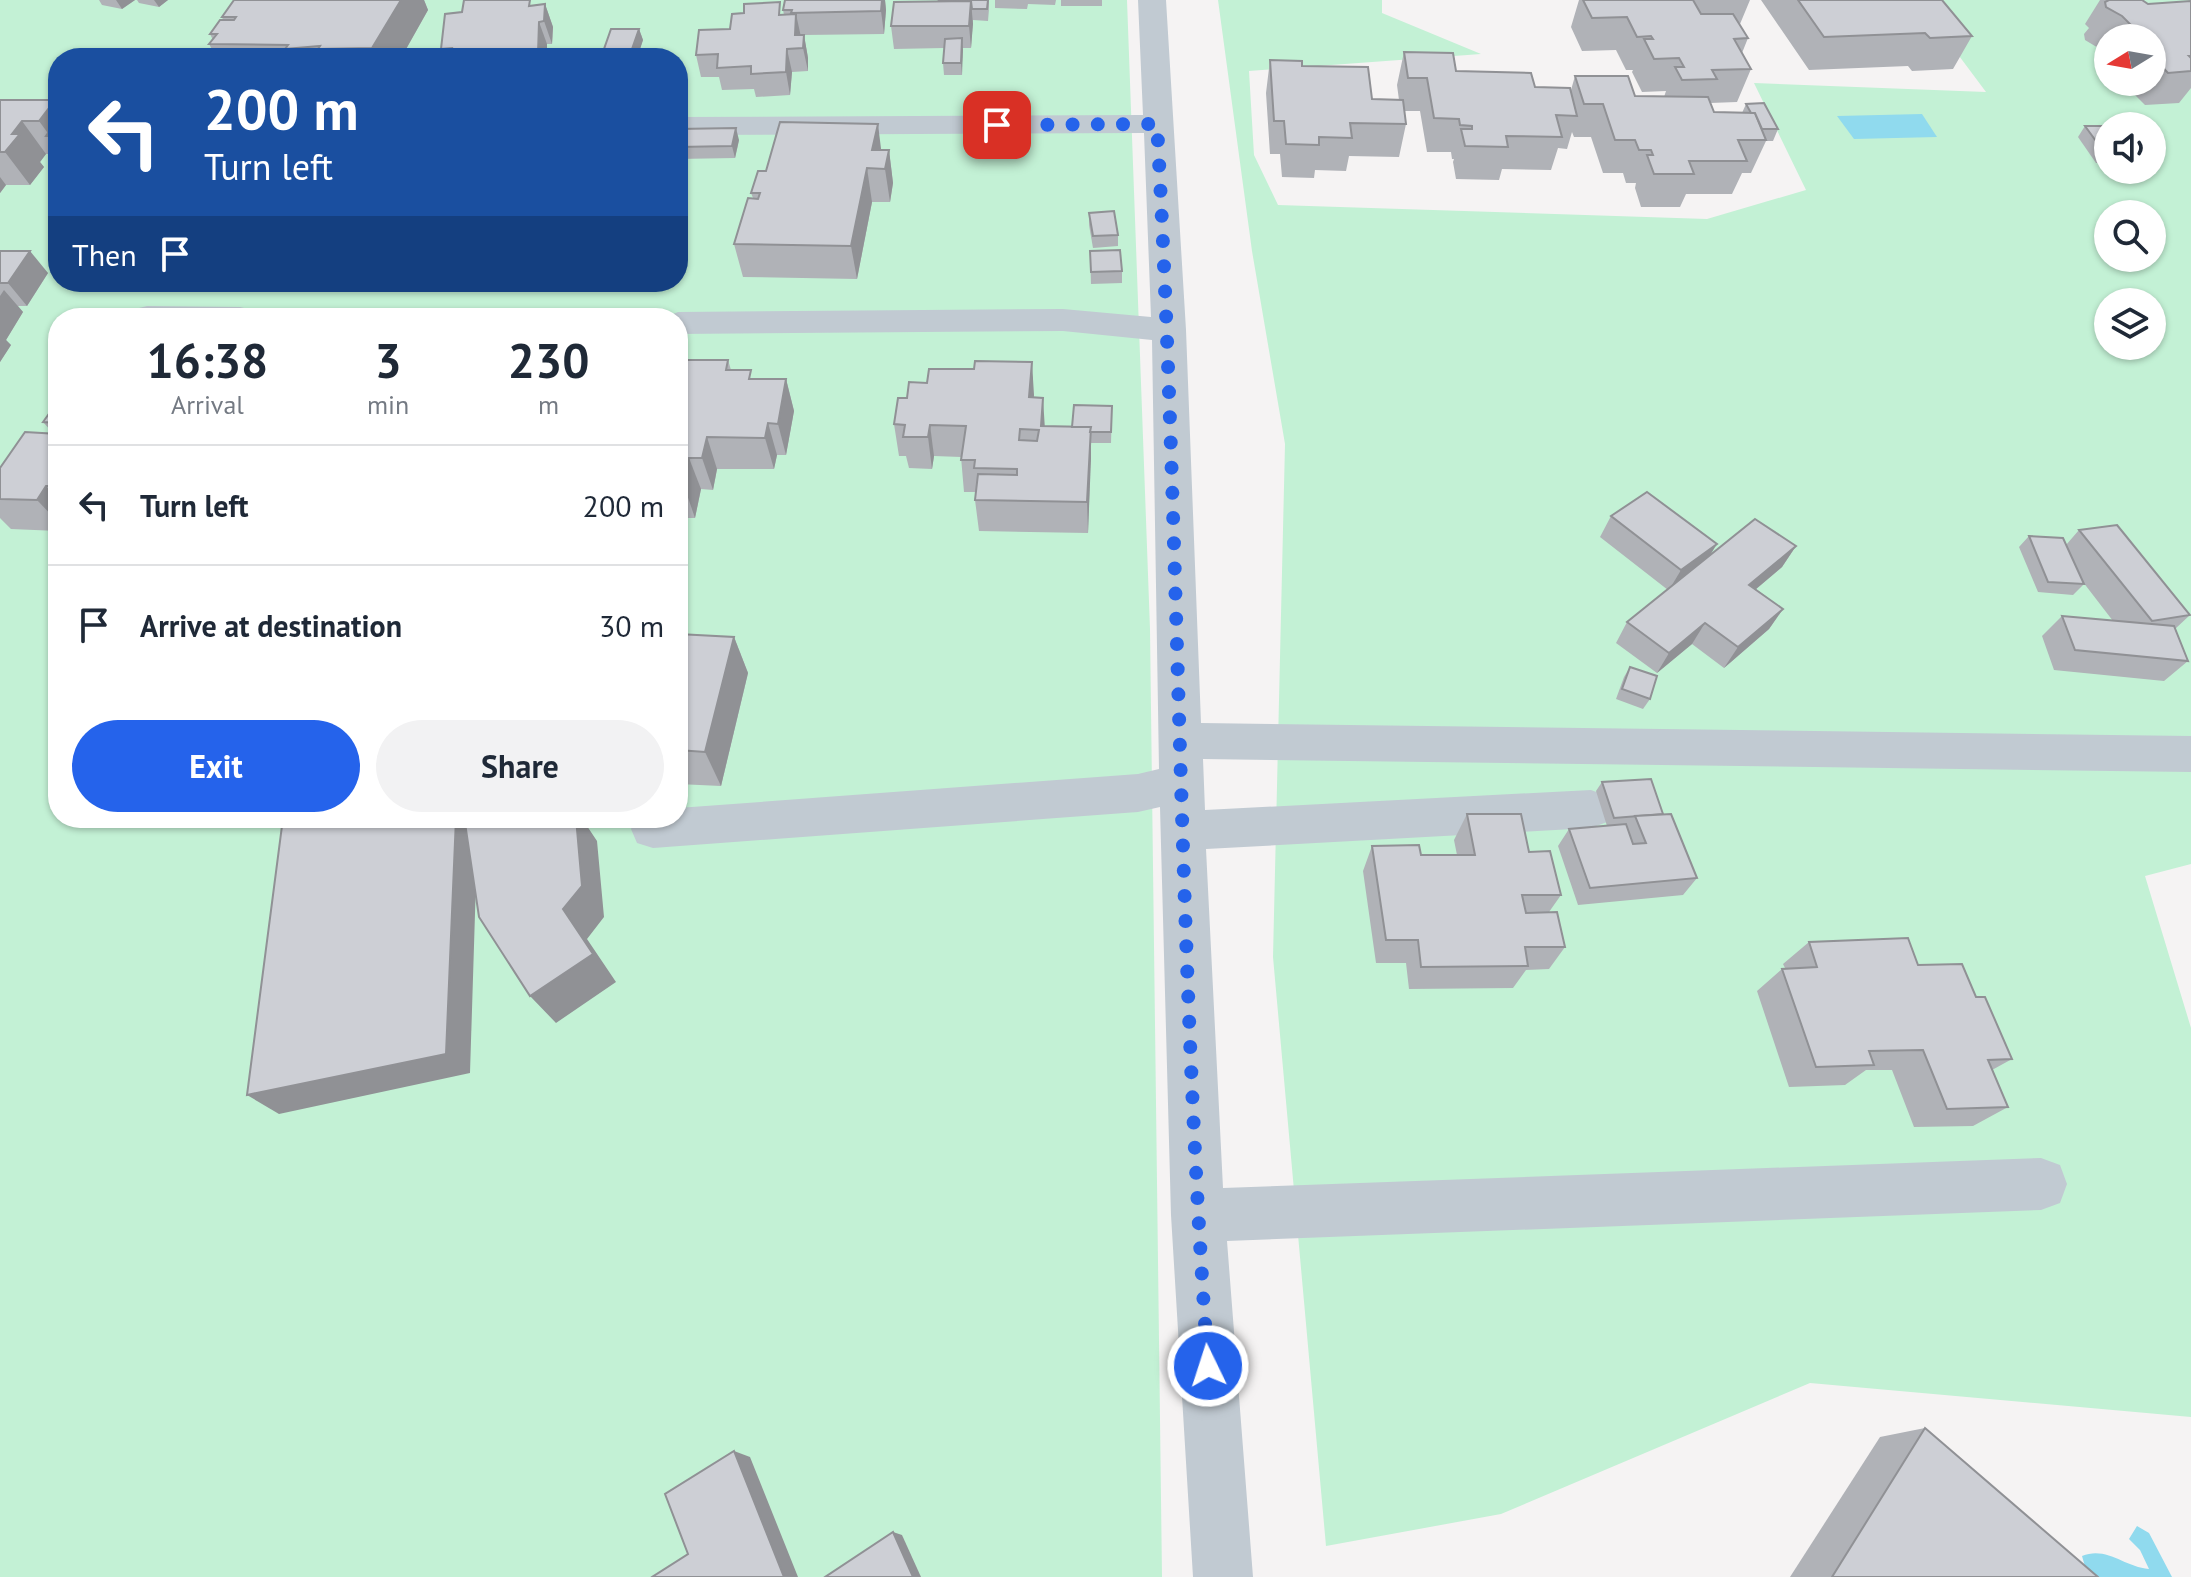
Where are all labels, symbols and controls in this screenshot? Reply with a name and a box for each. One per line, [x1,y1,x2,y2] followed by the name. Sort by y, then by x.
[2094,24,2166,96] north arrow
[2094,24,2166,360] map controls
[204,73,359,145] text: 200 m
[72,80,176,184] icon: left
[963,91,1031,159] pin
[975,103,1019,147] icon: arrive
[2094,112,2166,184] button: sound
[204,143,333,190] text: Turn left
[2094,200,2166,272] button: search
[153,232,197,276] icon: arrive
[72,235,137,274] text: Then
[2094,288,2166,360] button: layers
[147,329,268,391] text: 16:38
[374,329,402,391] text: 3
[508,329,589,391] text: 230
[171,388,244,421] text: Arrival
[367,388,409,421] text: min
[538,388,559,421] text: m
[72,483,116,527] icon: left
[140,486,248,525] text: Turn left
[583,486,664,525] text: 200 m
[72,603,116,647] icon: arrive
[140,606,402,645] text: Arrive at destination
[599,606,664,645] text: 30 m
[72,720,360,812] button: Exit
[376,720,664,812] button: Share
[1166,1324,1250,1408] position arrow

